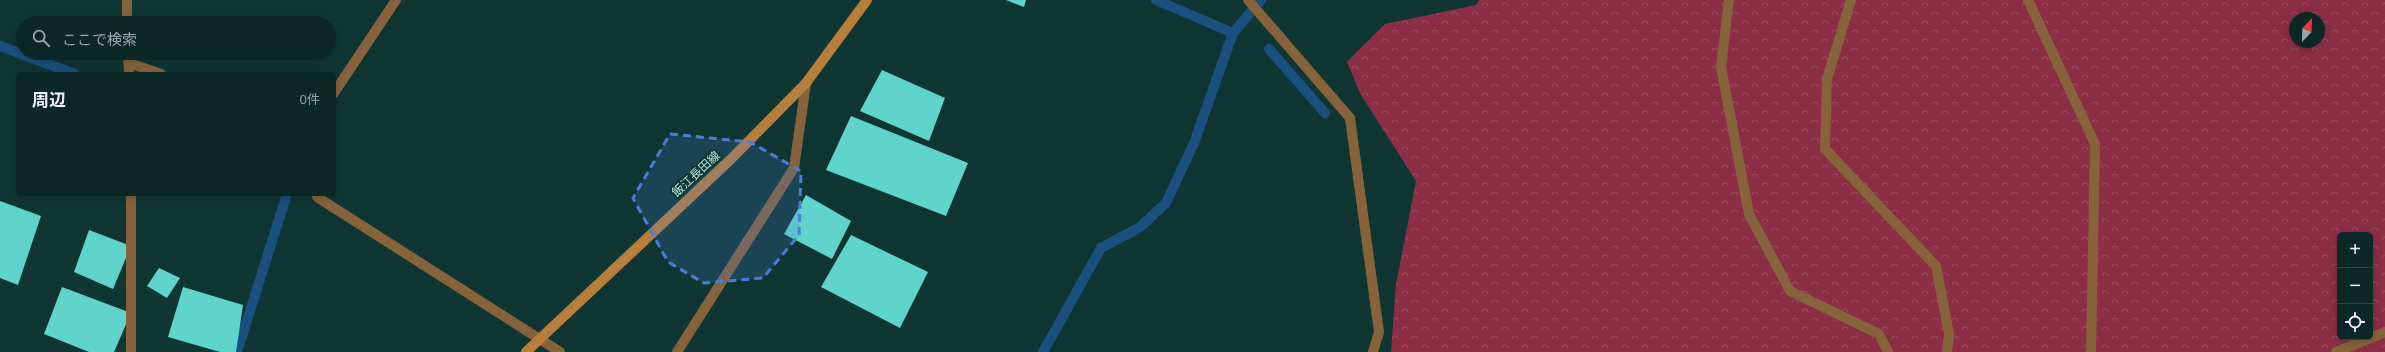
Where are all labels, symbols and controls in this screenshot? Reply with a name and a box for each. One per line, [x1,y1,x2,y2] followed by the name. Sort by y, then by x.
[2289,12,2325,48] north arrow
[16,16,336,60] search box
[30,27,52,49] icon: search
[62,29,137,49] text: ここで検索
[32,88,66,111] text: 周辺
[300,90,320,108] text: 0件
[668,147,723,200] street label: 飯江長田線
[2337,232,2373,340] map controls
[2337,232,2373,268] button: +
[2337,268,2373,304] button: −
[2337,304,2373,340] button: locate

